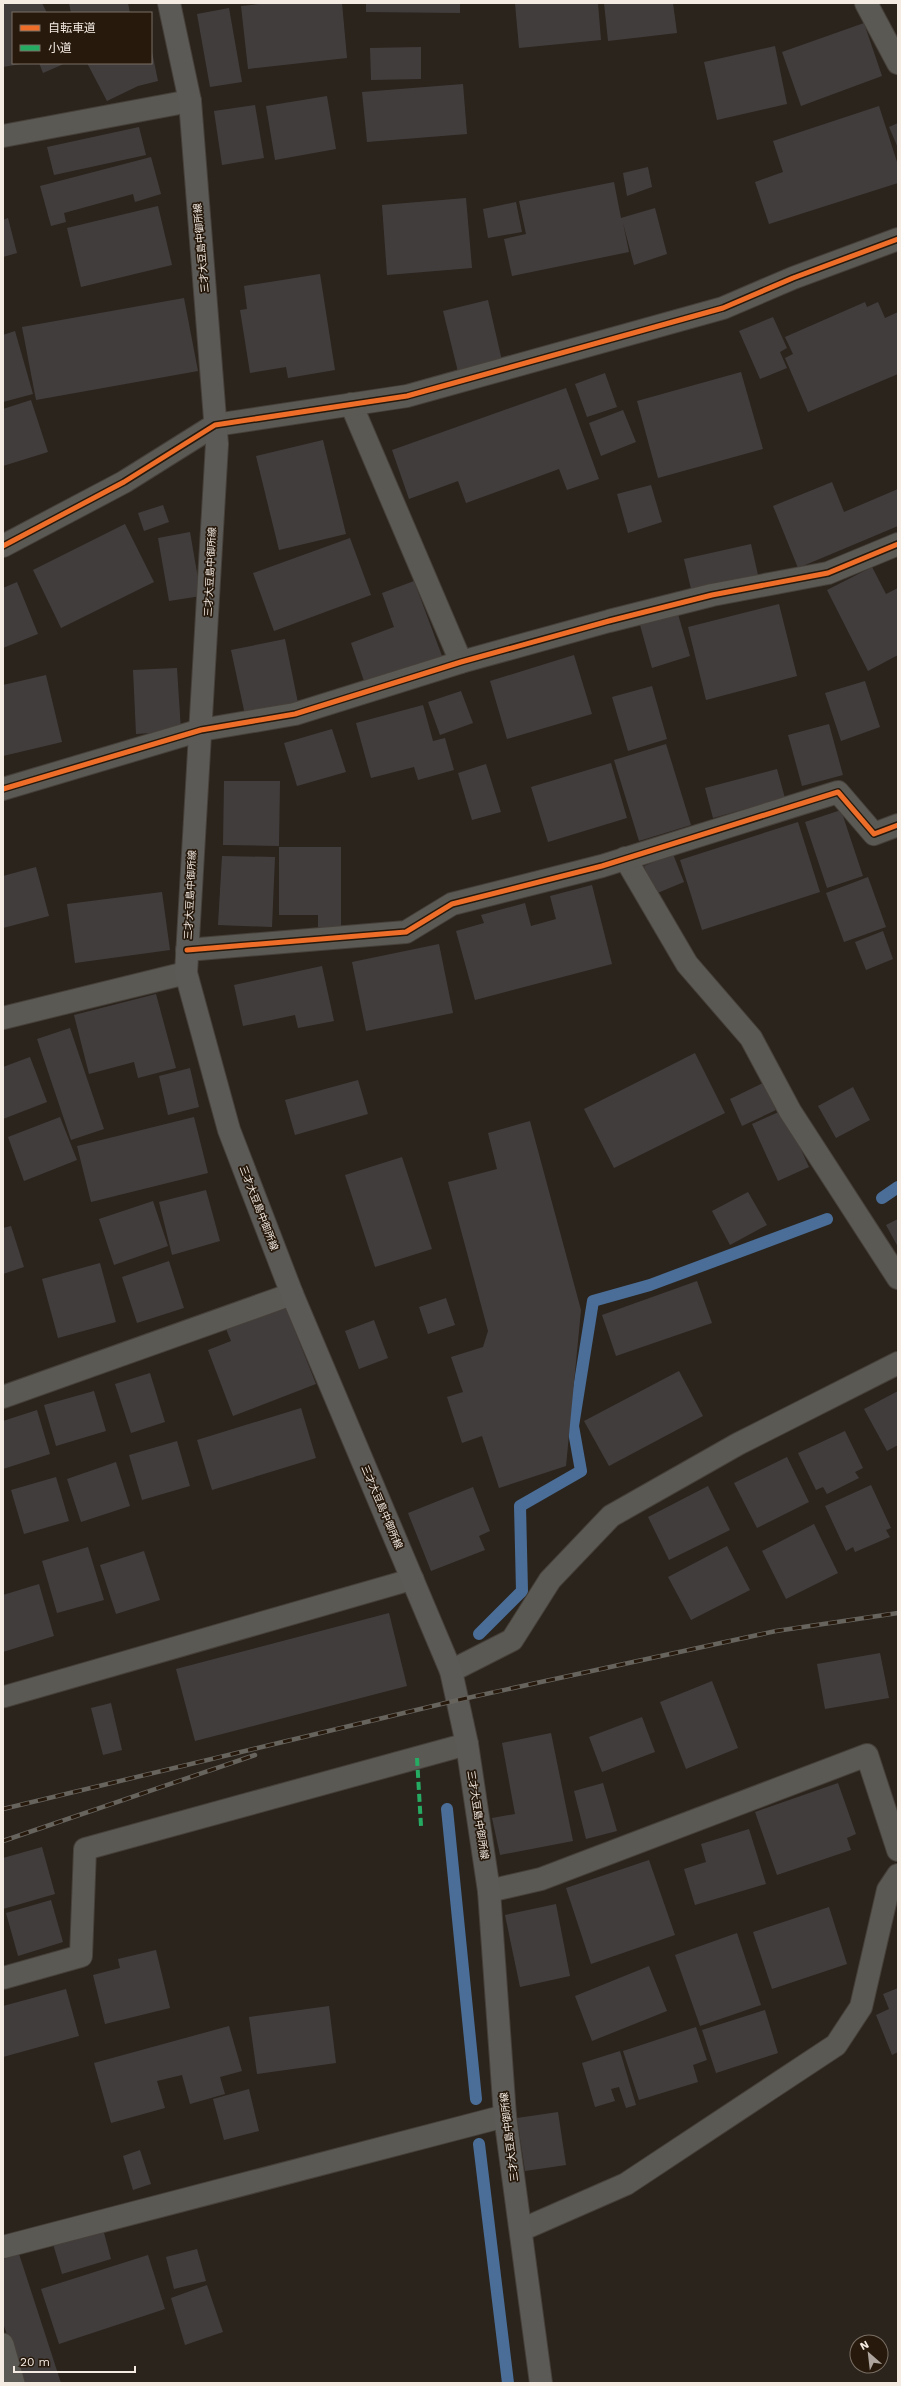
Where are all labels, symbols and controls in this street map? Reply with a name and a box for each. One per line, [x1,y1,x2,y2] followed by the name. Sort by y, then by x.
[12,12,152,64] legend
[48,21,96,35] text: 自転車道
[48,41,72,55] text: 小道
[192,203,210,293] street label: 三才大豆島中御所線
[202,527,218,617] street label: 三才大豆島中御所線
[182,850,198,940] street label: 三才大豆島中御所線
[238,1164,280,1252] street label: 三才大豆島中御所線
[359,1463,405,1551] street label: 三才大豆島中御所線
[466,1770,490,1860] street label: 三才大豆島中御所線
[498,2092,520,2182] street label: 三才大豆島中御所線
[849,2334,889,2374] north arrow
[858,2338,871,2353] text: N
[14,2348,135,2374] scale bar
[20,2355,50,2369] text: 20 m

